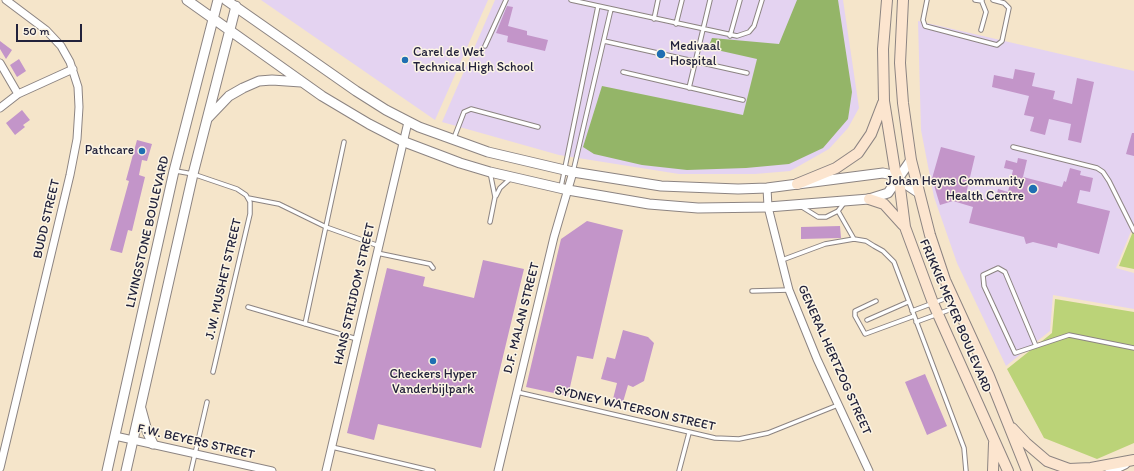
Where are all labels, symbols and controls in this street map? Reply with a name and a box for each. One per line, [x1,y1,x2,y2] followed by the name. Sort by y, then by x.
[18,16,84,42] scale bar
[23,24,49,38] text: 50 m
[670,39,720,70] place label: Medivaal Hospital
[413,45,534,76] place label: Carel de Wet Technical High School
[655,48,667,60] marker: Medivaal Hospital
[400,55,410,65] marker: Carel de Wet Technical High School
[85,143,134,159] place label: Pathcare
[137,146,147,156] marker: Pathcare
[123,155,173,309] street label: LIVINGSTONE BOULEVARD
[886,174,1024,205] place label: Johan Heyns Community Health Centre
[30,178,64,260] street label: BUDD STREET
[1027,183,1039,195] marker: Johan Heyns Community Health Centre
[202,217,246,341] street label: J.W. MUSHET STREET
[331,222,379,366] street label: HANS STRIJDOM STREET
[916,237,994,395] street label: FRIKKIE MEYER BOULEVARD
[501,261,543,375] street label: D.F. MALAN STREET
[794,283,874,437] street label: GENERAL HERTZOG STREET
[428,356,438,366] marker: Checkers Hyper Vanderbijlpark
[389,367,477,398] place label: Checkers Hyper Vanderbijlpark
[553,383,717,435] street label: SYDNEY WATERSON STREET
[136,421,256,463] street label: F.W. BEYERS STREET

